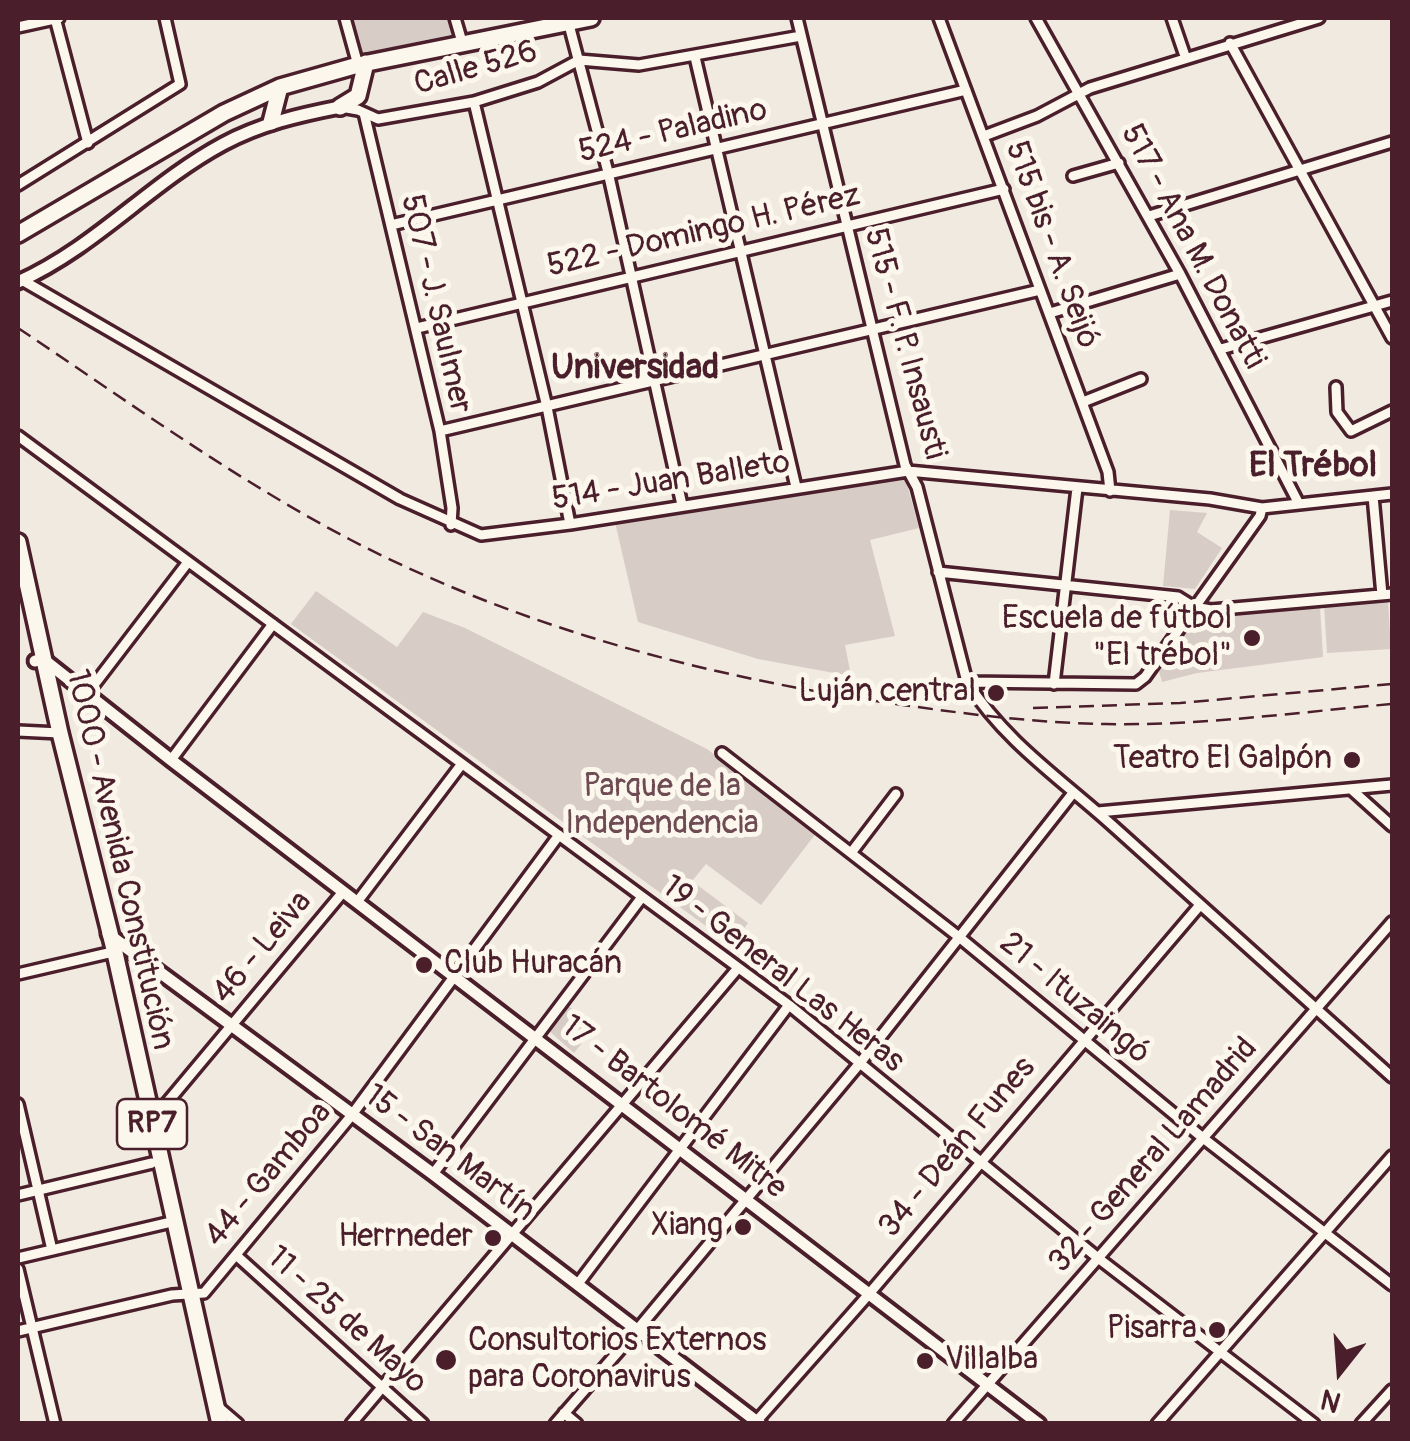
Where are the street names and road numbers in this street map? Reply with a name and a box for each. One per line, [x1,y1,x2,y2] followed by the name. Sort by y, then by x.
[410,33,542,105] street label: Calle 526
[575,92,771,172] street label: 524 - Paladino
[1111,118,1273,376] street label: 517 - Ana M. Donatti
[996,136,1106,354] street label: 515 bis - A. Seijó
[544,177,864,287] street label: 522 - Domingo H. Pérez
[391,191,479,417] street label: 507 - J. Saulmer
[855,224,953,464] street label: 515 - F. P. Insausti
[549,444,793,520] street label: 514 - Juan Balleto
[57,666,181,1054] street label: 1000 - Avenida Constitución
[653,868,911,1082] street label: 19 - General Las Heras
[205,884,321,1012] street label: 46 - Leiva
[991,925,1157,1073] street label: 21 - Ituzaingó
[552,1008,794,1208] street label: 17 - Bartolomé Mitre
[1041,1031,1267,1281] street label: 32 - General Lamadrid
[872,1050,1044,1246] street label: 34 - Deán Funes
[356,1077,542,1231] street label: 15 - San Martín
[197,1095,341,1255] street label: 44 - Gamboa
[117,1099,187,1149] road number: RP7
[258,1239,434,1403] street label: 11 - 25 de Mayo

